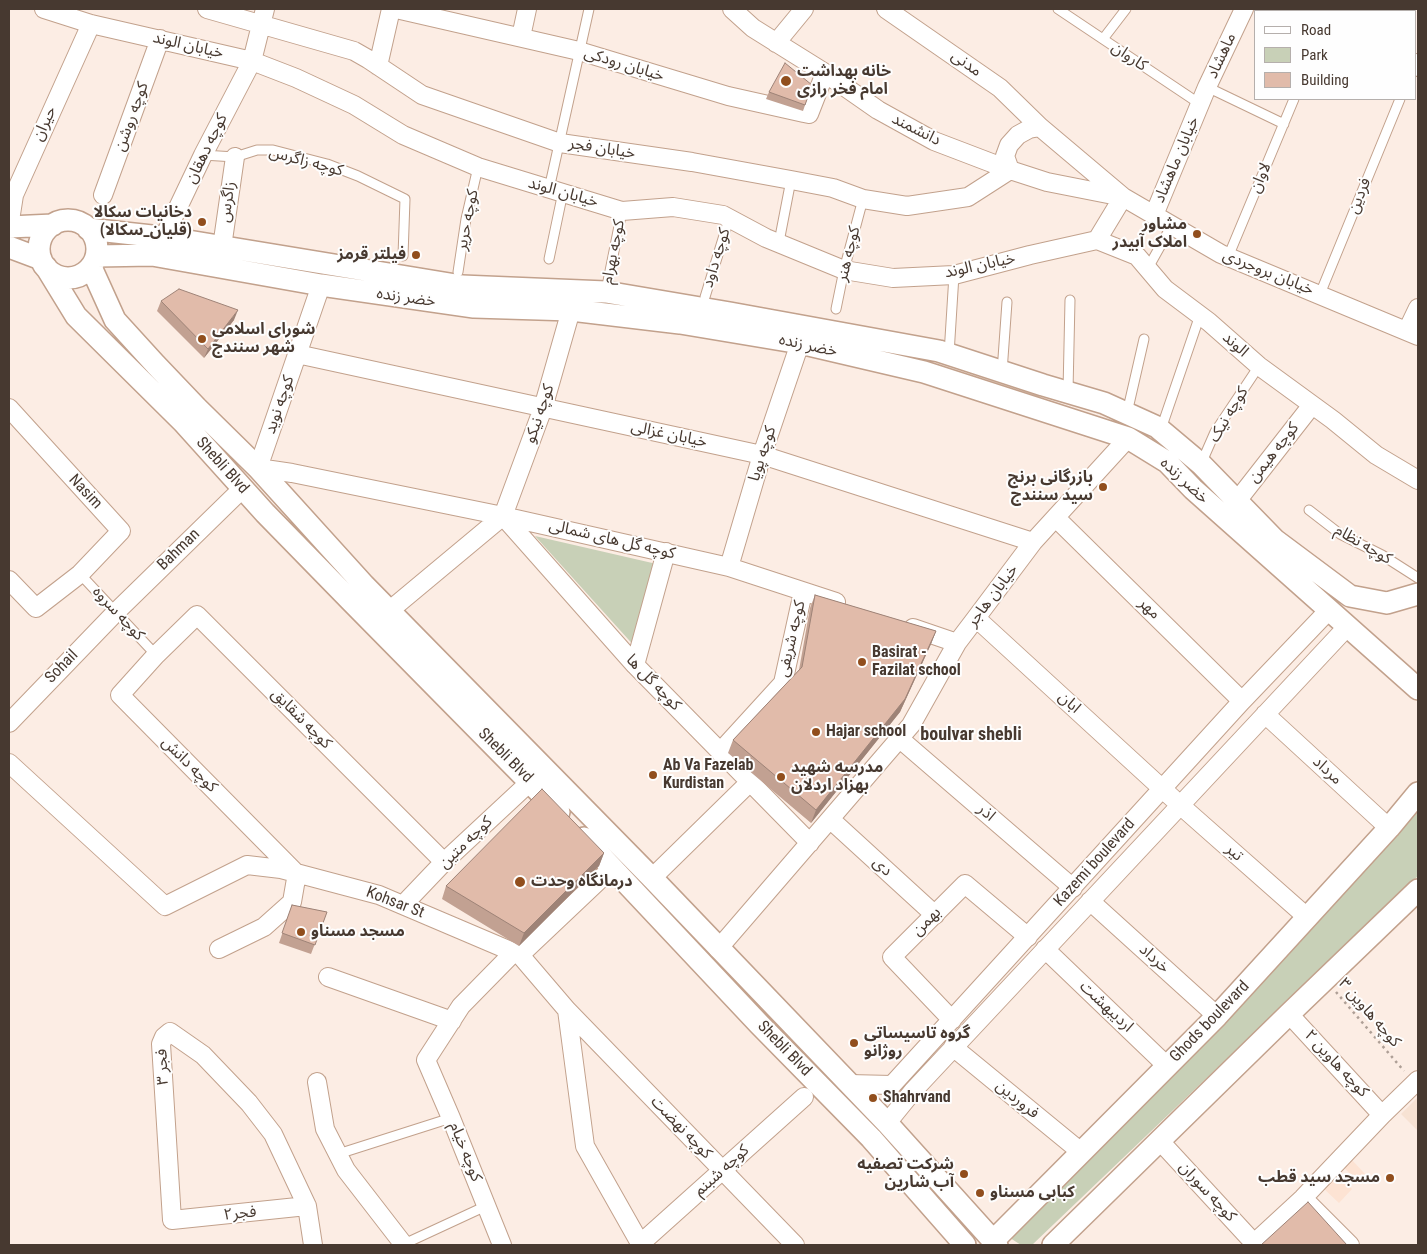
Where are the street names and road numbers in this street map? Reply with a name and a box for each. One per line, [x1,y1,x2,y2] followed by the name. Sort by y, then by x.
[151,29,225,63] street label: خیابان الوند
[1203,30,1241,82] street label: ماهشاد
[1107,38,1151,76] street label: کاروان
[582,44,666,86] street label: خیابان رودکی
[947,47,985,81] street label: مدنی
[111,80,153,154] street label: کوچه روشن
[29,104,61,144] street label: حیران
[888,110,944,150] street label: دانشمند
[182,111,232,187] street label: کوچه دهقان
[1150,114,1204,206] street label: خیابان ماهشاد
[567,134,637,164] street label: خیابان فجر
[267,143,345,181] street label: کوچه زاگرس
[1246,160,1276,196] street label: لاوان
[526,174,600,212] street label: خیابان الوند
[1344,175,1376,217] street label: فردین
[216,180,240,224] street label: زاگرس
[453,188,483,252] street label: کوچه حریر
[598,218,630,286] street label: کوچه بهرام
[833,224,865,284] street label: کوچه هنر
[699,226,735,290] street label: کوچه داود
[1220,246,1316,300] street label: خیابان بروجردی
[943,249,1017,283] street label: خیابان الوند
[375,284,437,312] street label: خضر زنده
[1218,328,1252,362] street label: الوند
[777,330,839,362] street label: خضر زنده
[261,373,299,437] street label: کوچه نوید
[521,382,559,446] street label: کوچه نیکو
[1205,384,1253,446] street label: کوچه نیک
[629,418,709,452] street label: خیابان غزالی
[1245,419,1303,487] street label: کوچه هیمن
[745,424,781,484] street label: کوچه پویا
[192,434,252,498] street label: Shebli Blvd
[1156,454,1212,508] street label: خضر زنده
[64,471,106,513] street label: Nasim
[547,516,677,564] street label: کوچه گل های شمالی
[1331,521,1395,569] street label: کوچه نظام
[154,525,204,575] street label: Bahman
[963,561,1023,631] street label: خیابان هاجر
[88,583,148,645] street label: کوچه سروه
[1134,594,1164,624] street label: مهر
[774,599,810,679] street label: کوچه شریفی
[42,646,82,688] street label: Sohail
[622,651,684,715] street label: کوچه گل ها
[267,685,335,753] street label: کوچه شقایق
[1054,688,1084,718] street label: ابان
[474,725,536,787] street label: Shebli Blvd
[157,733,221,797] street label: کوچه دانش
[1308,753,1346,789] street label: مرداد
[973,800,999,826] street label: اذر
[435,813,497,873] street label: کوچه متین
[1050,815,1140,911] street label: Kazemi boulevard
[1221,840,1247,866] street label: تیر
[868,853,896,881] street label: دی
[363,883,427,923] street label: Kohsar St
[908,903,946,941] street label: بهمن
[1135,940,1173,978] street label: خرداد
[1334,975,1404,1051] street label: کوچه هاوین ۳
[1075,977,1137,1037] street label: اردیبهشت
[1166,977,1254,1067] street label: Ghods boulevard
[753,1017,815,1081] street label: Shebli Blvd
[1300,1026,1372,1102] street label: کوچه هاوین ۲
[153,1048,173,1086] street label: فجر ۳
[991,1077,1043,1123] street label: فروردین
[646,1093,716,1163] street label: کوچه نهضت
[444,1119,486,1185] street label: کوچه خیام
[690,1141,754,1201] street label: کوچه شبنم
[1174,1158,1240,1226] street label: کوچه سوران
[223,1203,257,1225] street label: فجر۲

